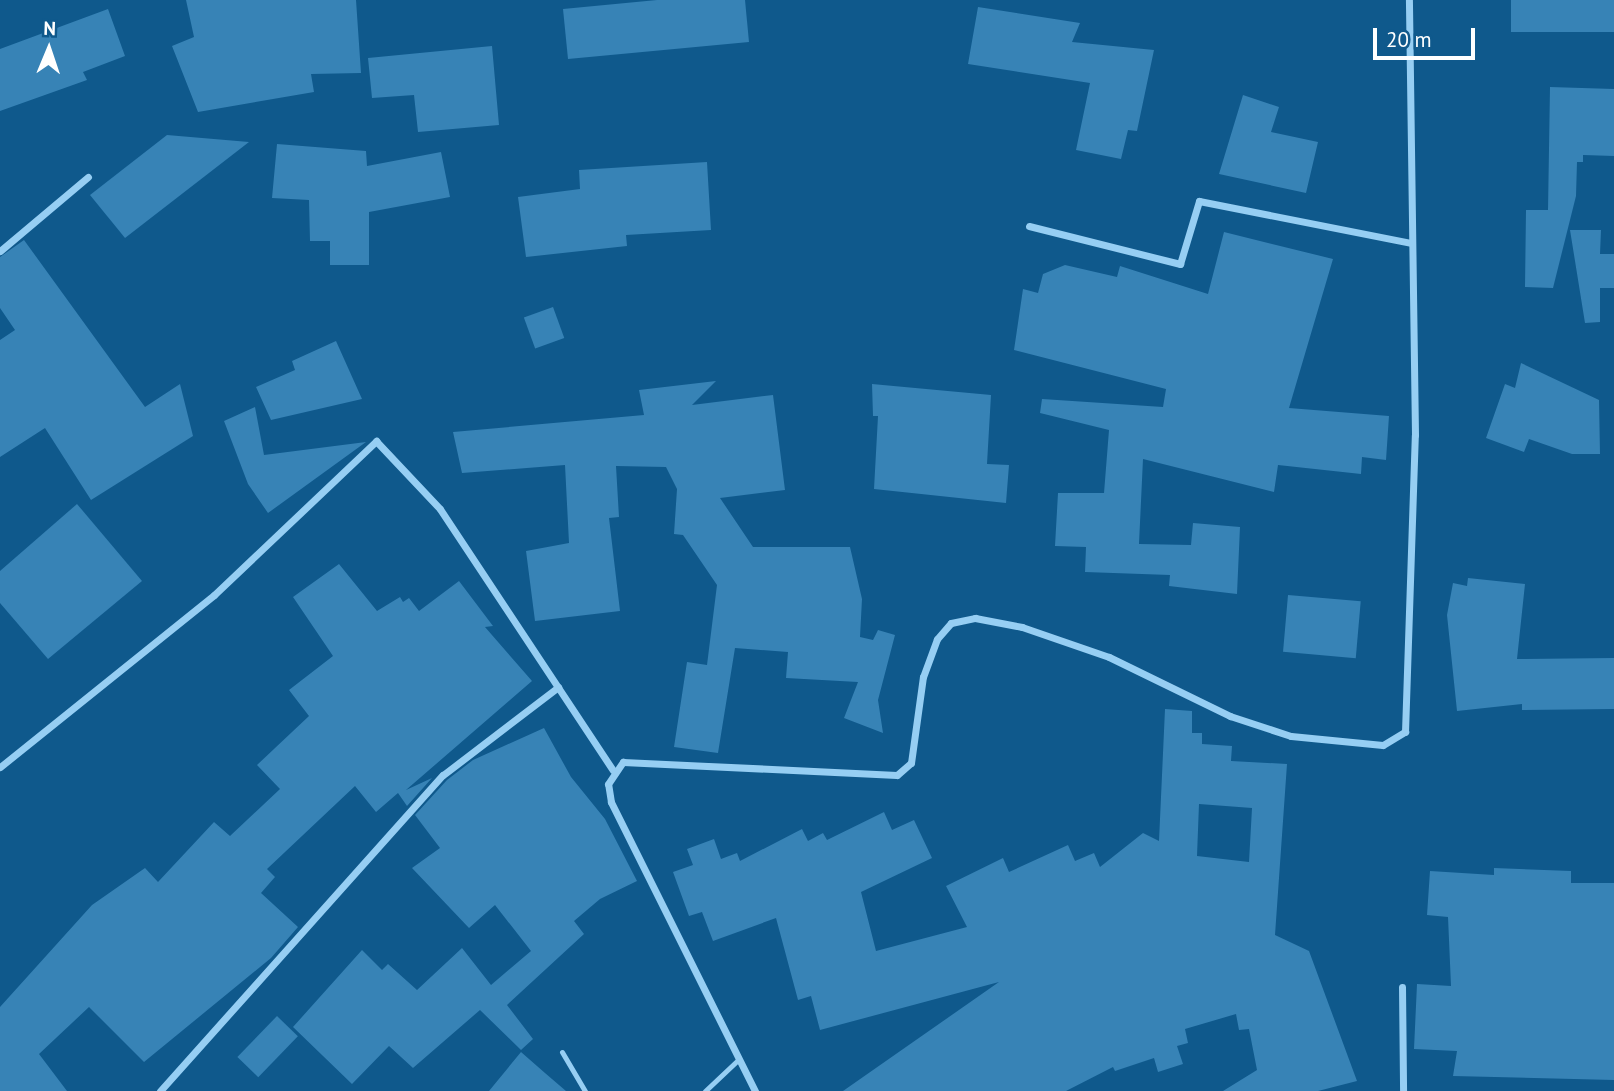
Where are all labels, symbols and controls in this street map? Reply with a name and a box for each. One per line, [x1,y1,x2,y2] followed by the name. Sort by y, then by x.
[14,14,84,84] north arrow
[1376,14,1478,58] scale bar
[43,16,56,40] text: N
[1386,26,1432,53] text: 20 m

